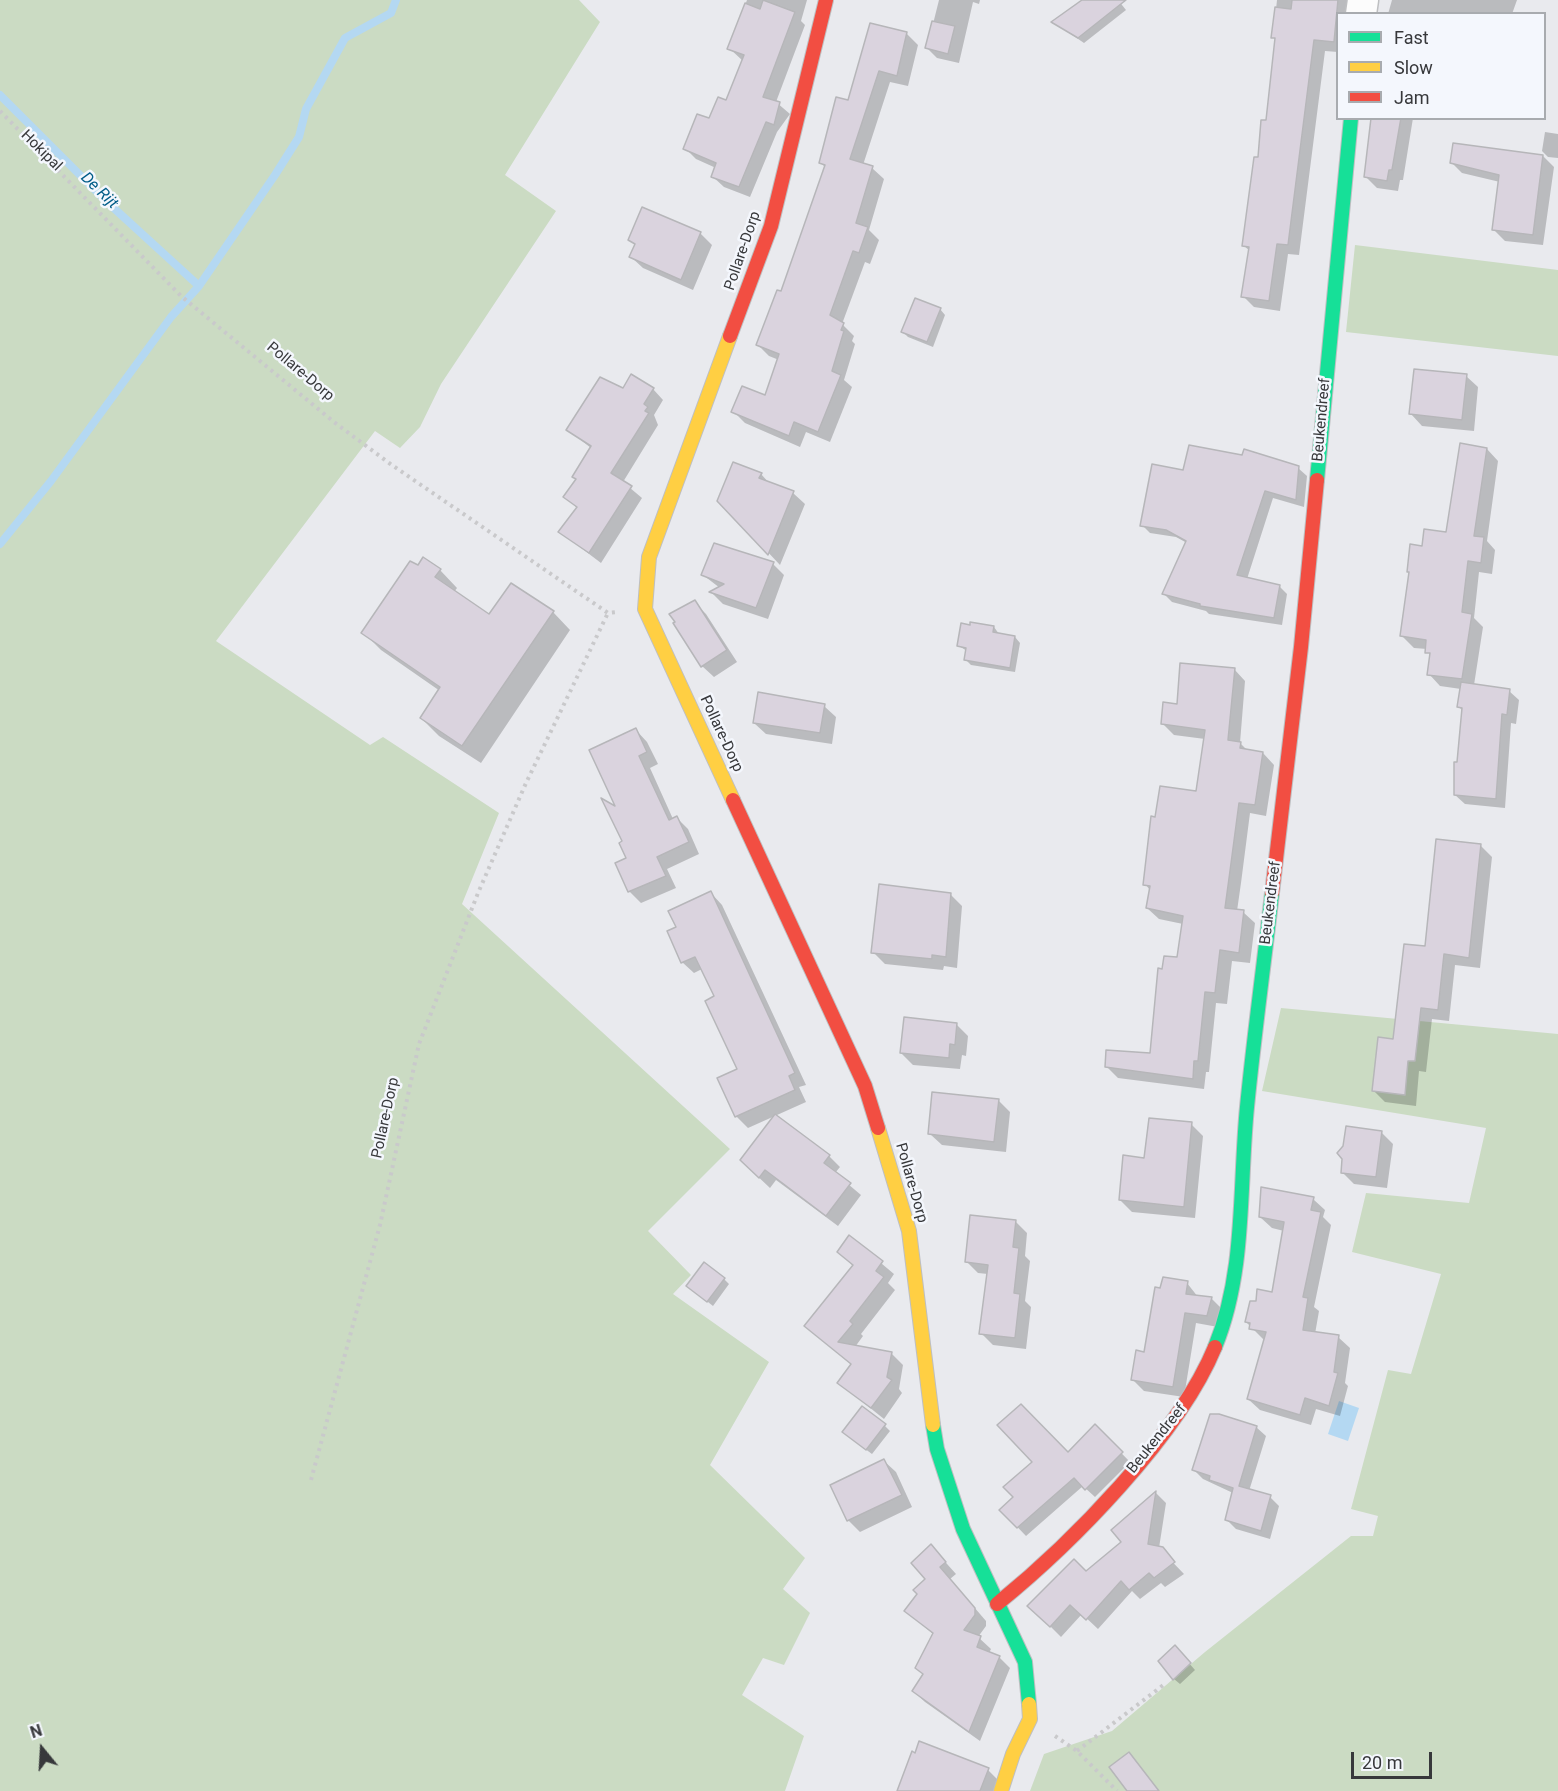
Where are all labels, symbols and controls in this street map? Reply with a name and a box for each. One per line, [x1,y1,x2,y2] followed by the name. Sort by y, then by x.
[1336,12,1546,120] legend
[1394,27,1429,48] text: Fast
[1394,57,1433,78] text: Slow
[1394,87,1430,108] text: Jam
[17,127,65,175] street label: Hokipal
[76,169,122,213] water label: De Rijt
[721,209,765,293] street label: Pollare-Dorp
[263,339,337,405] street label: Pollare-Dorp
[1309,377,1335,463] street label: Beukendreef
[695,693,747,775] street label: Pollare-Dorp
[1257,860,1285,946] street label: Beukendreef
[369,1076,403,1160] street label: Pollare-Dorp
[891,1141,931,1225] street label: Pollare-Dorp
[1124,1401,1190,1477] street label: Beukendreef
[12,1719,72,1779] north arrow
[28,1721,45,1742] text: N
[1354,1740,1435,1778] scale bar
[1362,1752,1402,1773] text: 20 m

